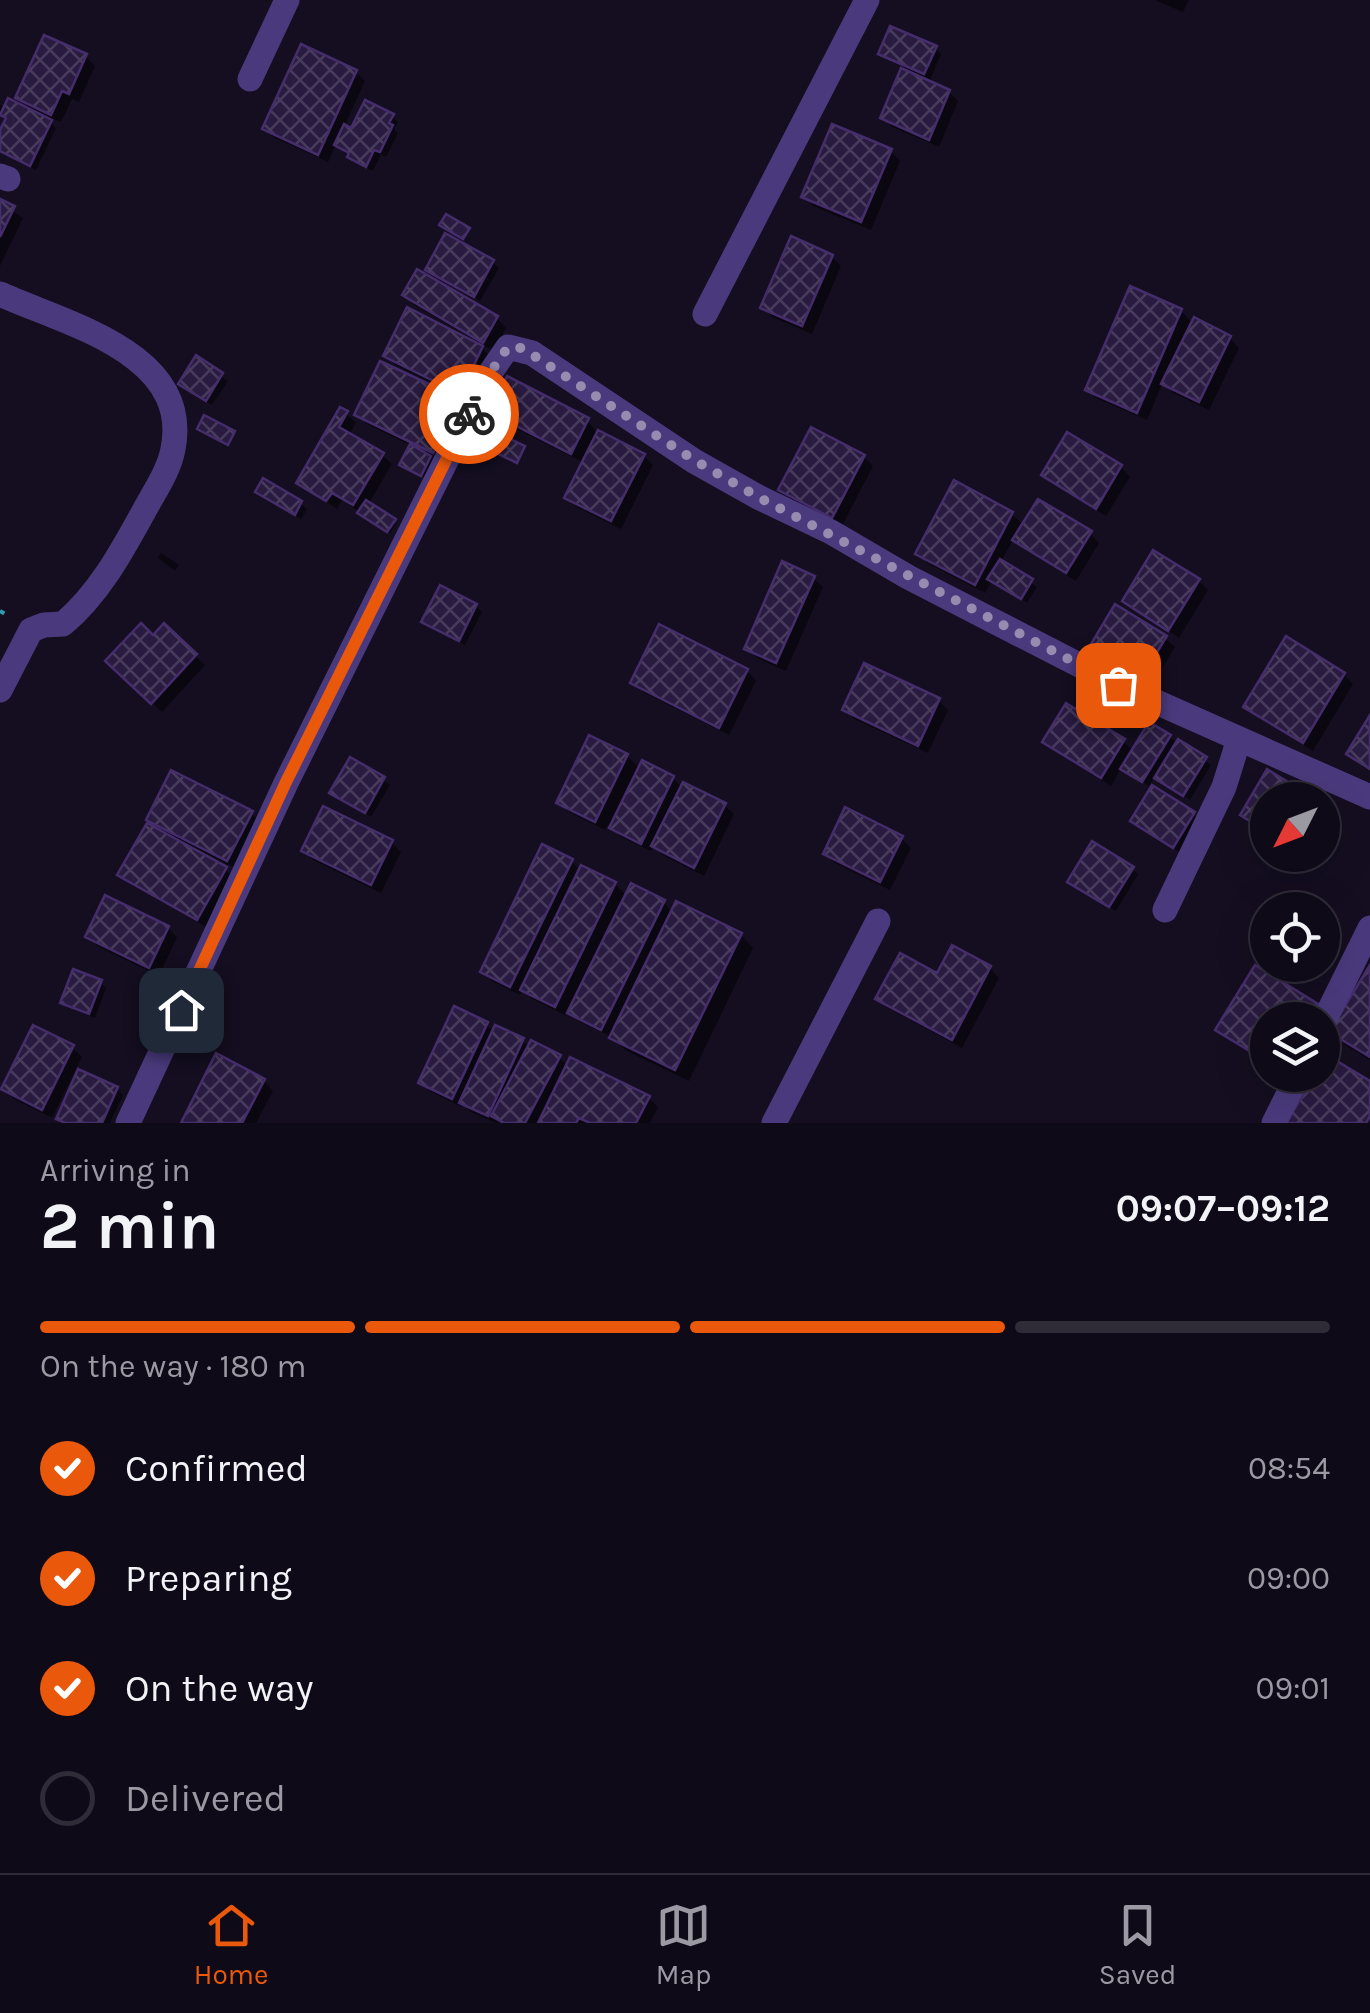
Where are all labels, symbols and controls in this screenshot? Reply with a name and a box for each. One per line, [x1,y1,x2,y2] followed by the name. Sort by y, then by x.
[419,364,519,464] courier
[442,387,497,442] icon: bike
[1076,643,1161,728] pin
[1091,658,1146,713] icon: bag
[1250,782,1340,872] north arrow
[1250,782,1340,1092] map controls
[1250,892,1340,982] button: locate
[139,968,224,1053] pin
[154,983,209,1038] icon: home
[1250,1002,1340,1092] button: layers
[40,1152,191,1189] text: Arriving in
[1116,1186,1330,1231] text: 09:07–09:12
[40,1188,219,1264] text: 2 min
[40,1348,306,1385] text: On the way · 180 m
[40,1441,95,1496] icon: check
[125,1446,308,1491] text: Confirmed
[1248,1450,1330,1487] text: 08:54
[40,1551,95,1606] icon: check
[125,1556,292,1601] text: Preparing
[1247,1560,1330,1597] text: 09:00
[40,1661,95,1716] icon: check
[125,1666,313,1711] text: On the way
[1256,1670,1330,1707] text: 09:01
[125,1776,286,1821] text: Delivered
[194,1898,268,1991] tab: Home
[656,1898,711,1991] tab: Map
[1099,1898,1176,1991] tab: Saved

